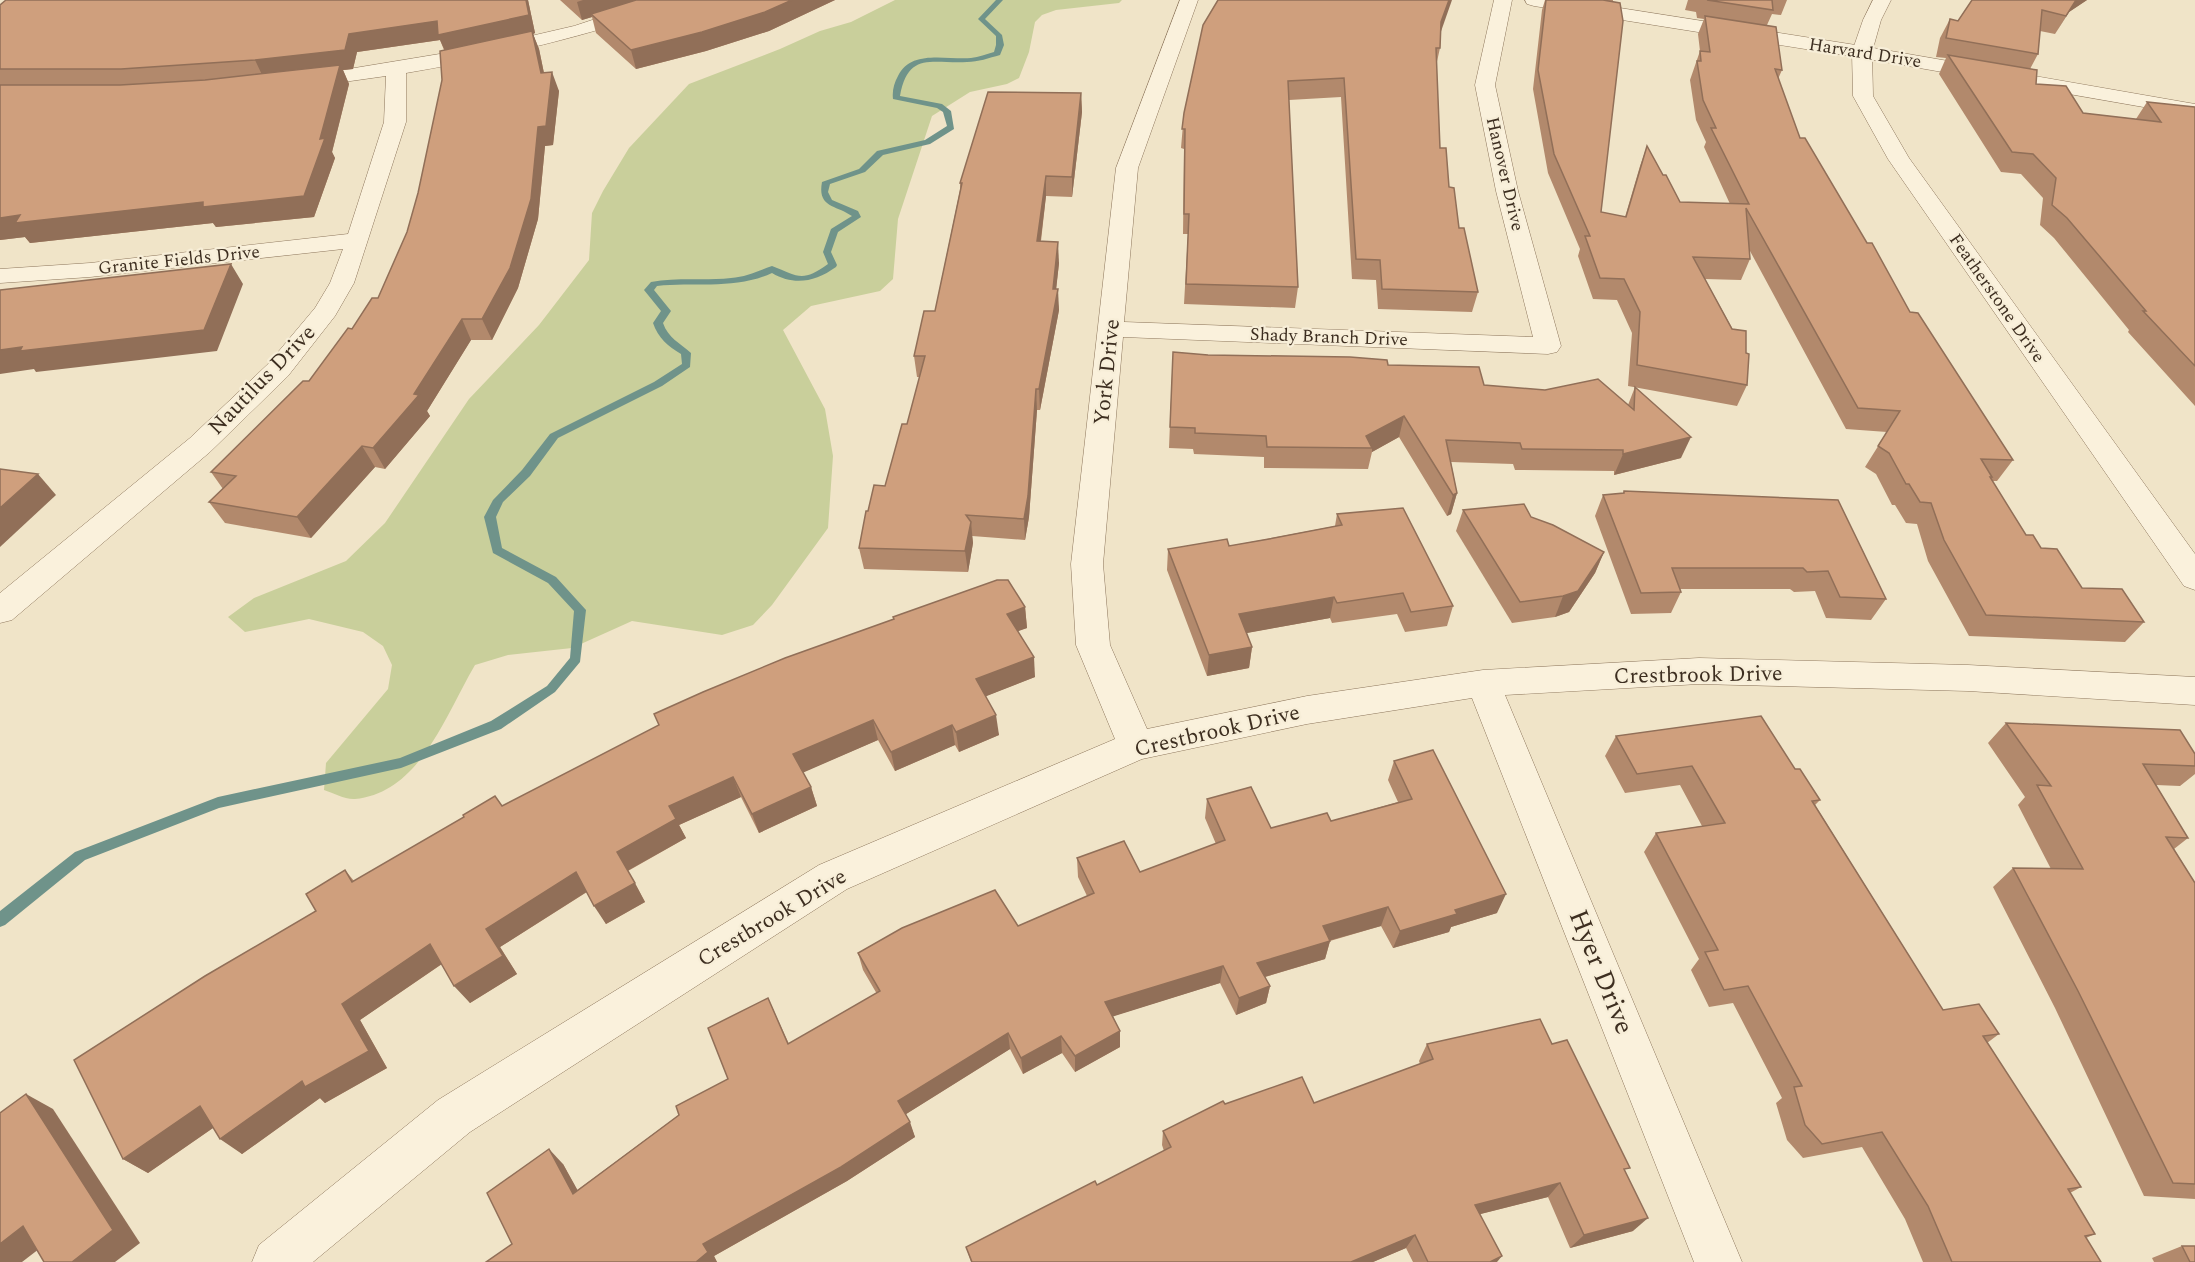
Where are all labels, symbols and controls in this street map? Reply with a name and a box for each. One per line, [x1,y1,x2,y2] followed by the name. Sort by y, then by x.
[1807,31,1923,75] street label: Harvard Drive
[1479,114,1531,234] street label: Hanover Drive
[1942,228,2052,368] street label: Featherstone Drive
[97,238,261,282] street label: Granite Fields Drive
[201,317,323,443] street label: Nautilus Drive
[1085,317,1129,427] street label: York Drive
[1250,321,1408,353] street label: Shady Branch Drive
[1613,657,1783,693] street label: Crestbrook Drive
[1131,696,1303,766] street label: Crestbrook Drive
[691,860,853,976] street label: Crestbrook Drive
[1557,903,1645,1041] street label: Hyer Drive

